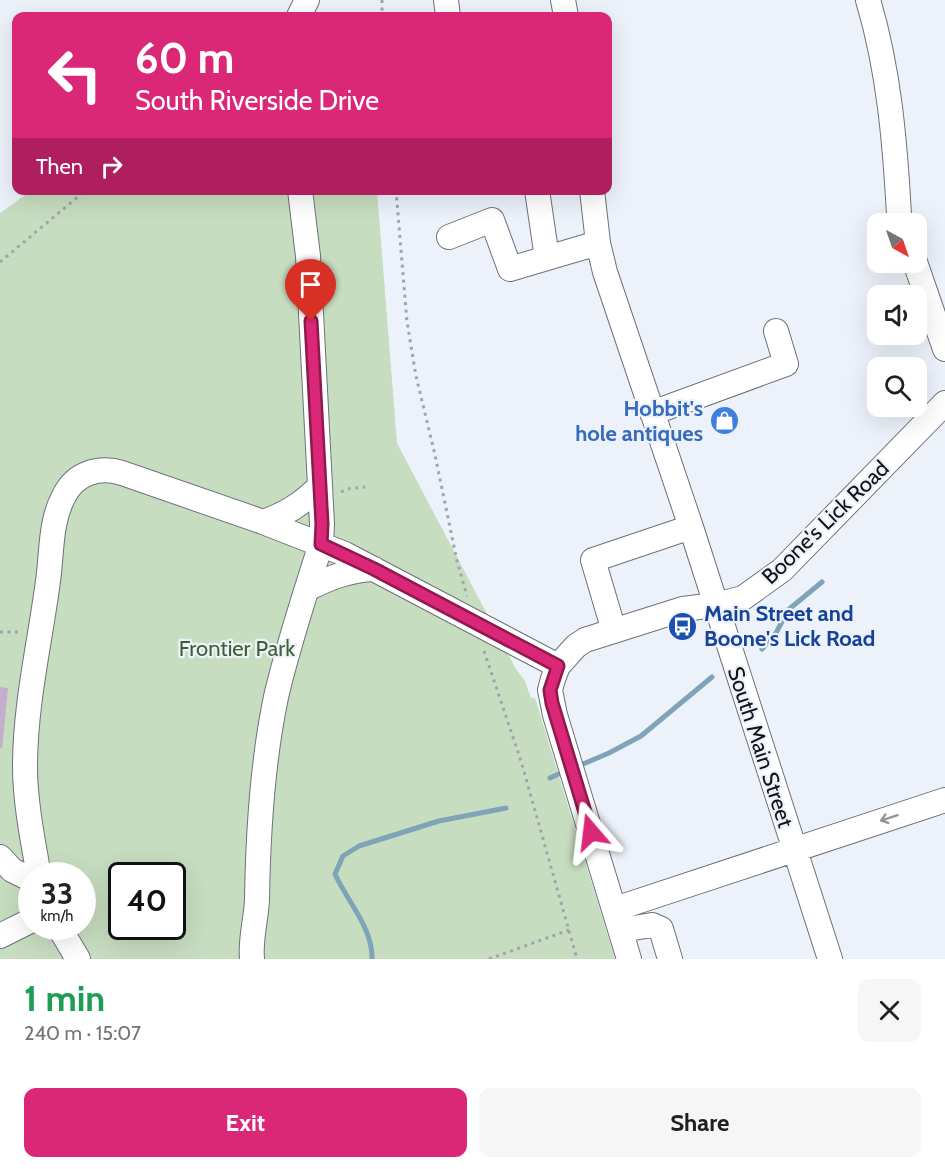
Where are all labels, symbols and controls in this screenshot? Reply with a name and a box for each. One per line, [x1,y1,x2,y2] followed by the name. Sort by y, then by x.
[135,32,234,84] text: 60 m
[36,36,114,114] icon: left
[135,84,379,117] text: South Riverside Drive
[95,150,128,183] icon: right
[36,153,83,180] text: Then
[867,213,927,273] north arrow
[867,213,927,417] map controls
[285,259,336,321] pin
[294,268,327,301] icon: arrive
[867,285,927,345] button: sound
[867,357,927,417] button: search
[575,395,703,447] place label: Hobbit's hole antiques
[708,405,740,437] shop icon: Hobbit's hole antiques
[756,455,895,590] street label: Boone's Lick Road
[704,600,875,652] place label: Main Street and Boone's Lick Road
[667,610,699,642] bus stop icon: Main Street and Boone's Lick Road
[179,635,295,662] park label: Frontier Park
[722,663,799,832] street label: South Main Street
[559,800,623,864] position arrow
[880,813,899,824] one-way arrow
[108,862,186,940] speed limit sign: 40
[41,875,73,912] text: 33
[41,907,73,925] text: km/h
[24,976,105,1020] text: 1 min
[858,979,921,1042] button: close
[24,1021,141,1045] text: 240 m · 15:07
[24,1088,467,1157] button: Exit
[479,1088,921,1157] button: Share

